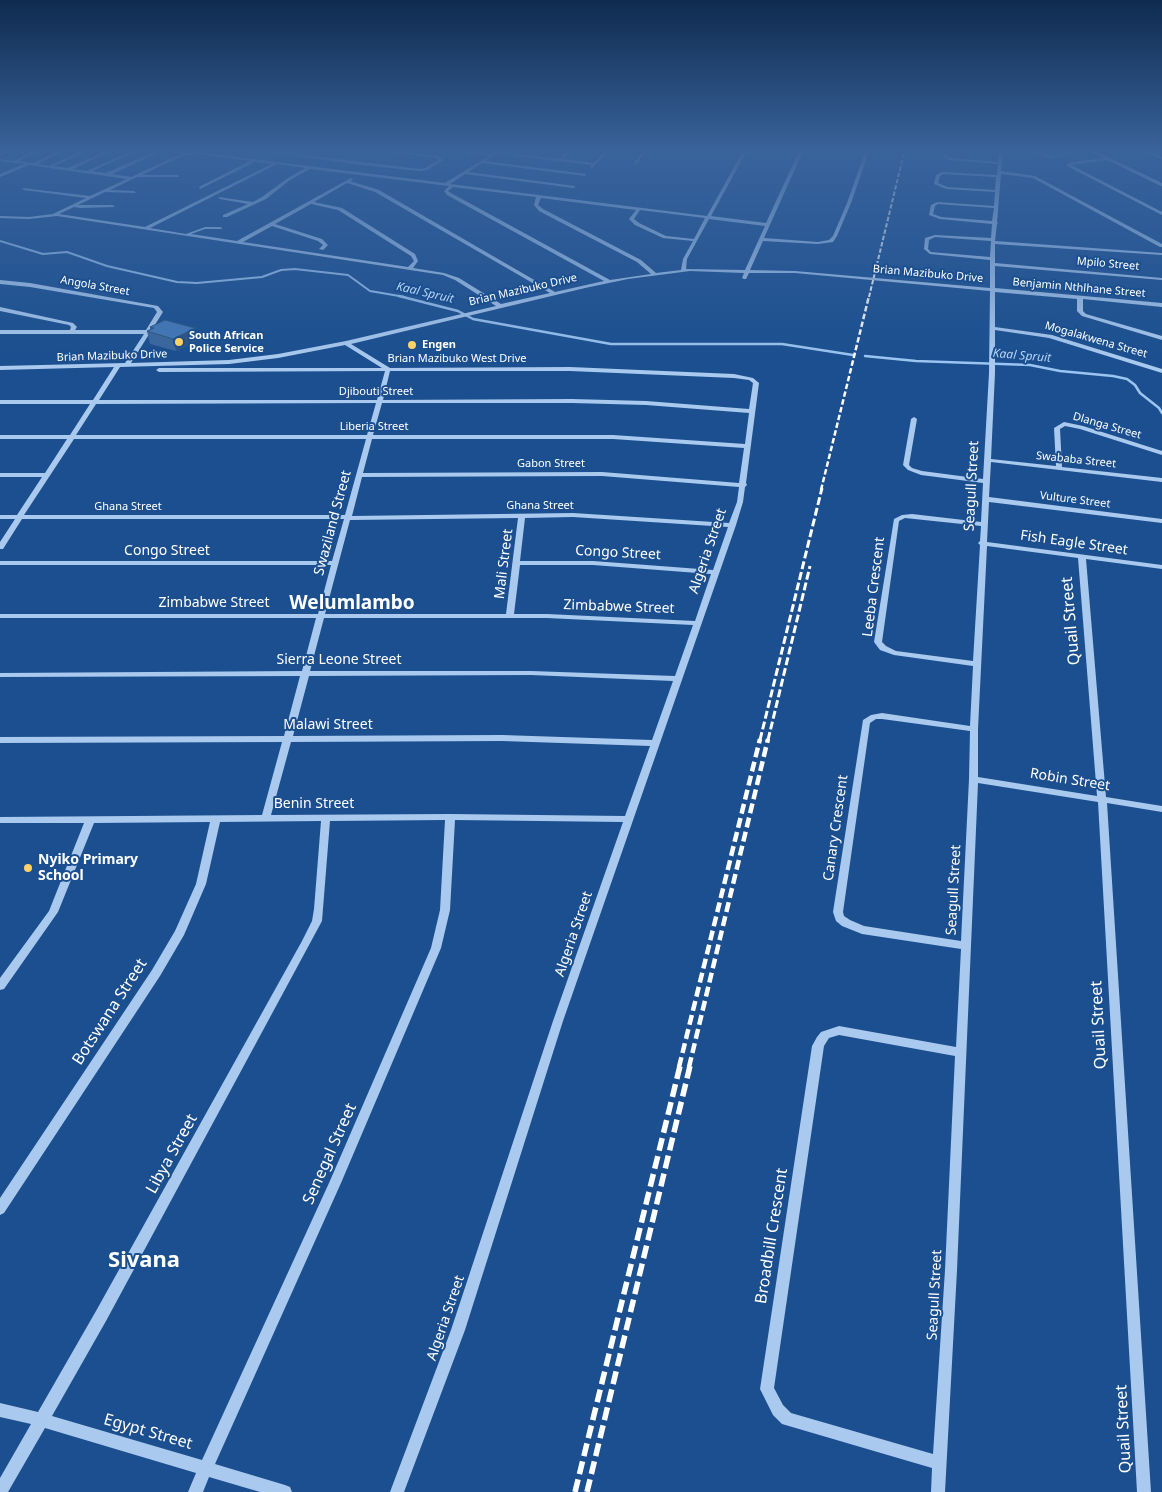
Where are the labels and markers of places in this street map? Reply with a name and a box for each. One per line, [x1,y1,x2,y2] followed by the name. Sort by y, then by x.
[189,329,264,355] place label: South African Police Service
[173,336,185,348] marker: South African Police Service
[422,338,456,352] place label: Engen
[406,339,418,351] marker: Engen
[38,852,138,884] place label: Nyiko Primary School
[22,862,34,874] marker: Nyiko Primary School

